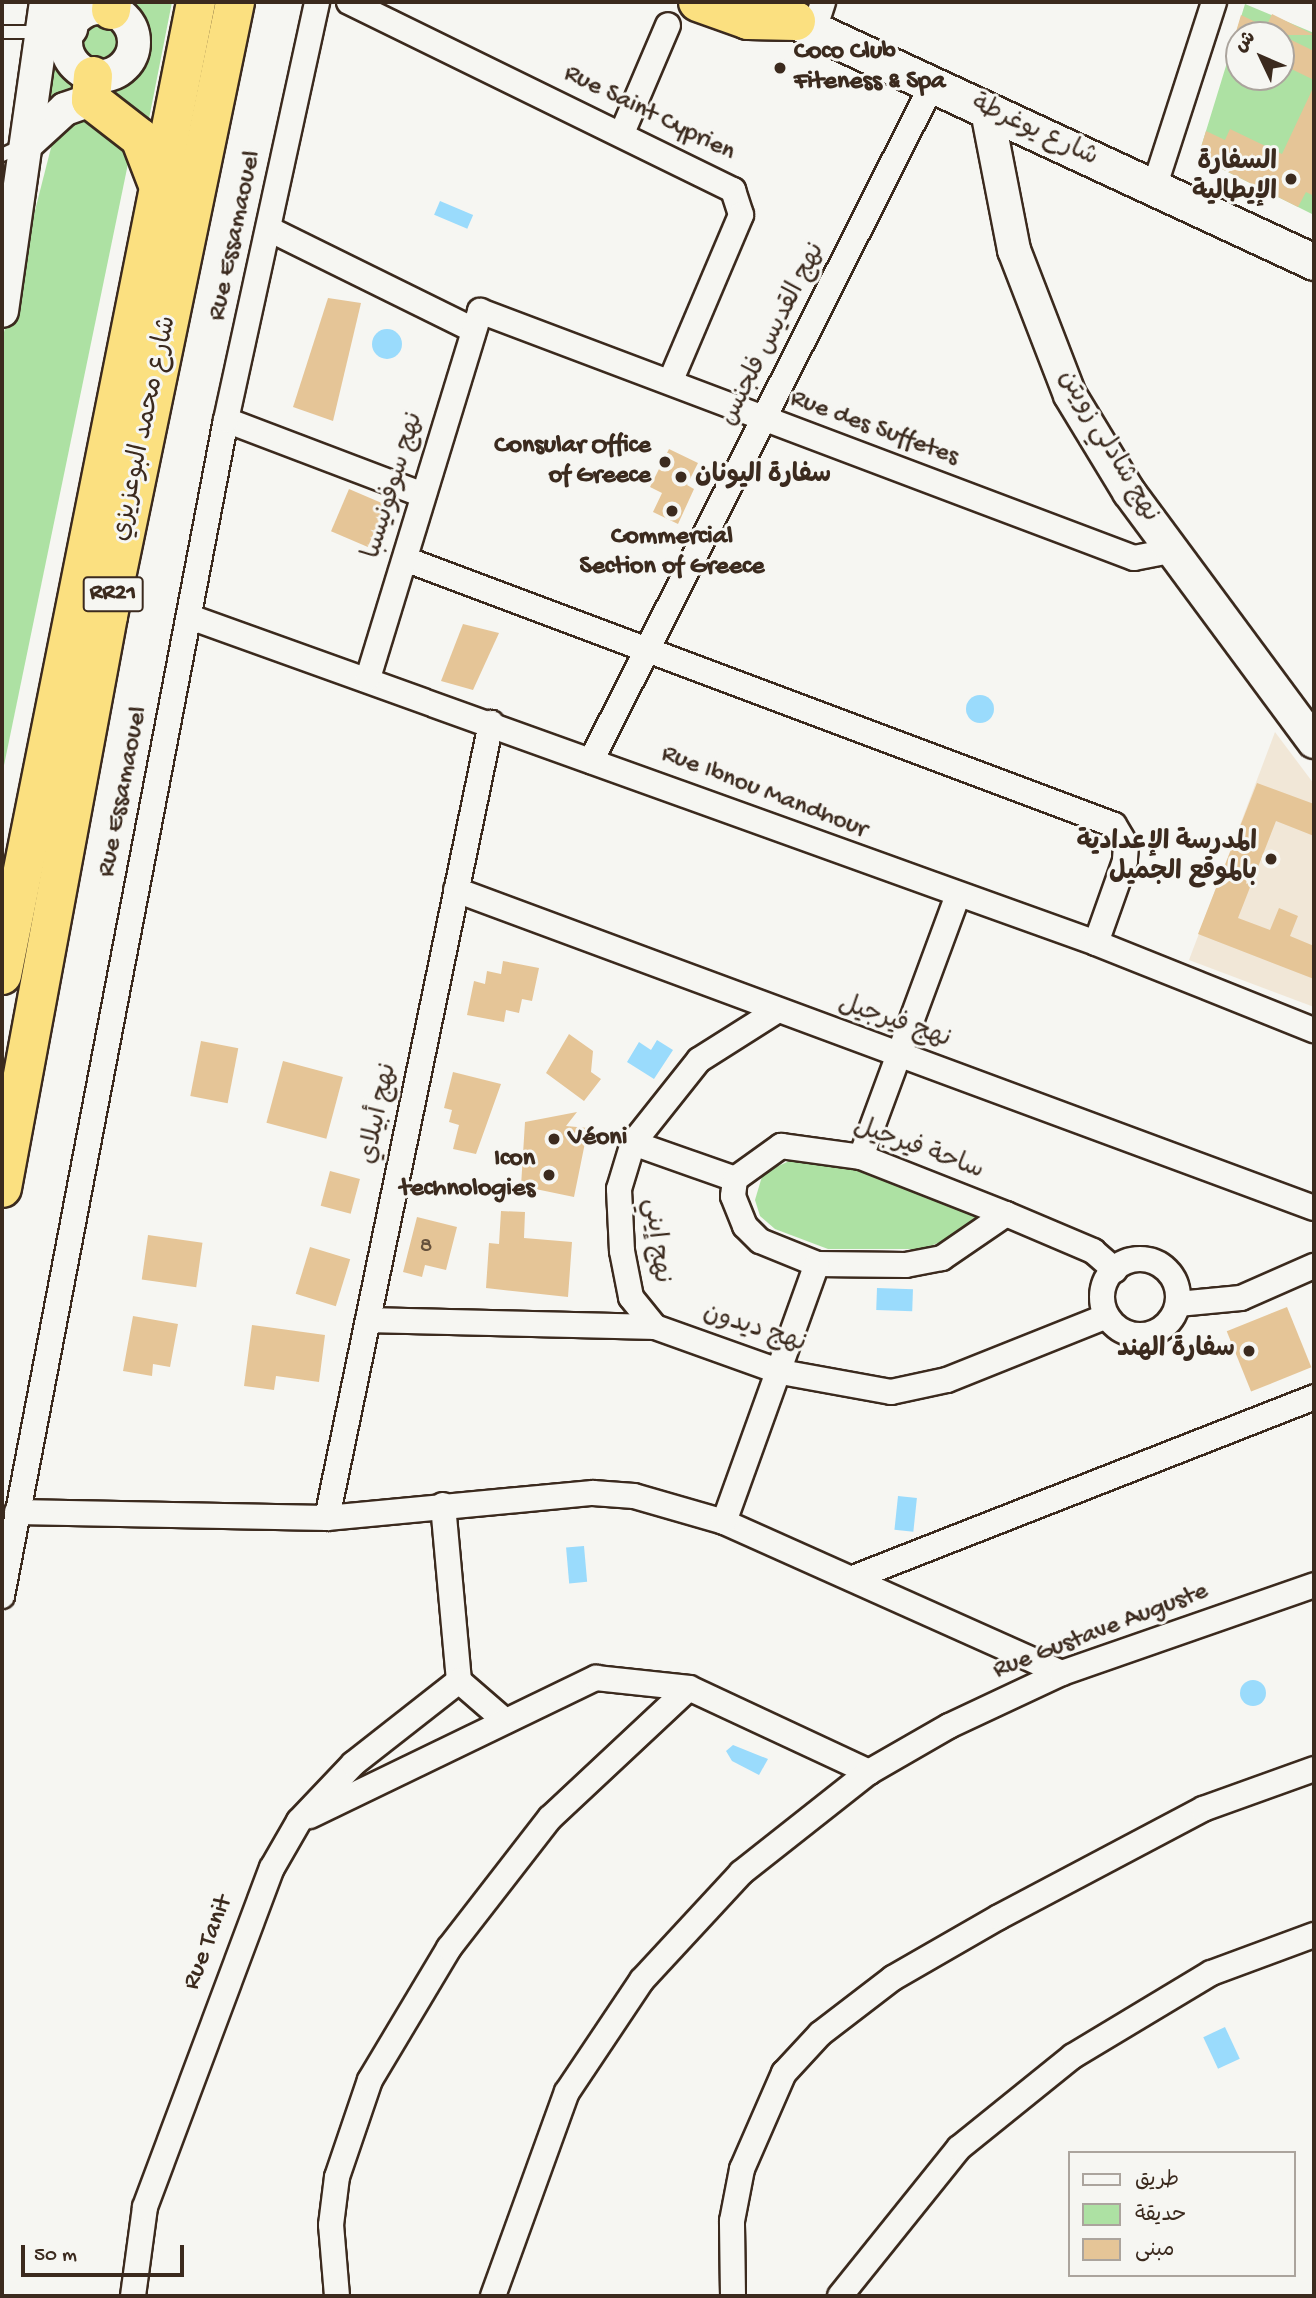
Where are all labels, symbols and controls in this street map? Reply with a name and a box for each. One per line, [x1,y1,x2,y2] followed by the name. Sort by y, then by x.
[1225,21,1295,91] north arrow
[1230,27,1262,58] text: ش
[794,37,945,98] place label: Coco Club Fiteness & Spa
[558,59,740,169] street label: Rue Saint Cyprien
[772,60,788,76] marker: Coco Club Fiteness & Spa
[966,89,1102,175] street label: شارع يوغرطة
[203,148,269,324] street label: Rue Essamaouel
[1192,148,1277,210] place label: السفارة الإيطالية
[1283,171,1299,187] marker: السفارة الإيطالية
[714,238,834,432] street label: نهج القديس فلجنس
[107,313,185,545] street label: شارع محمد البوعزيزي
[1049,365,1165,529] street label: نهج شادلي زويتن
[786,384,962,474] street label: Rue des Suffetes
[358,409,432,563] street label: نهج سوفونيسبا
[494,431,651,492] place label: Consular Office of Greece
[657,454,673,470] marker: Consular Office of Greece
[695,461,831,493] place label: سفارة اليونان
[673,469,689,485] marker: سفارة اليونان
[664,503,680,519] marker: Commercial Section of Greece
[580,522,764,584] place label: Commercial Section of Greece
[82,574,144,614] road number: RR21
[92,704,156,880] street label: Rue Essamaouel
[656,739,872,847] street label: Rue Ibnou Mandhour
[1077,828,1257,890] place label: المدرسة الإعدادية بالموقع الجميل
[1263,851,1279,867] marker: المدرسة الإعدادية بالموقع الجميل
[834,989,954,1057] street label: نهج فيرجيل
[354,1061,406,1167] street label: نهج أبيلاي
[849,1112,987,1188] street label: ساحة فيرجيل
[568,1123,627,1155] place label: Véoni
[546,1131,562,1147] marker: Véoni
[400,1144,535,1206] place label: Icon technologies
[541,1167,557,1183] marker: Icon technologies
[634,1197,676,1285] street label: نهج إيني
[420,1233,432,1261] house number: 8
[698,1299,810,1361] street label: نهج ديدون
[1117,1335,1235,1367] place label: سفارة الهند
[1241,1343,1257,1359] marker: سفارة الهند
[989,1577,1213,1687] street label: Rue Gustave Auguste
[177,1891,241,1995] street label: Rue Tanit
[1068,2151,1295,2277] legend
[1135,2169,1179,2194] text: طريق
[1135,2204,1186,2229] text: حديقة
[24,2232,187,2276] scale bar
[1135,2239,1174,2264] text: مبنى
[34,2244,77,2269] text: 50 m

